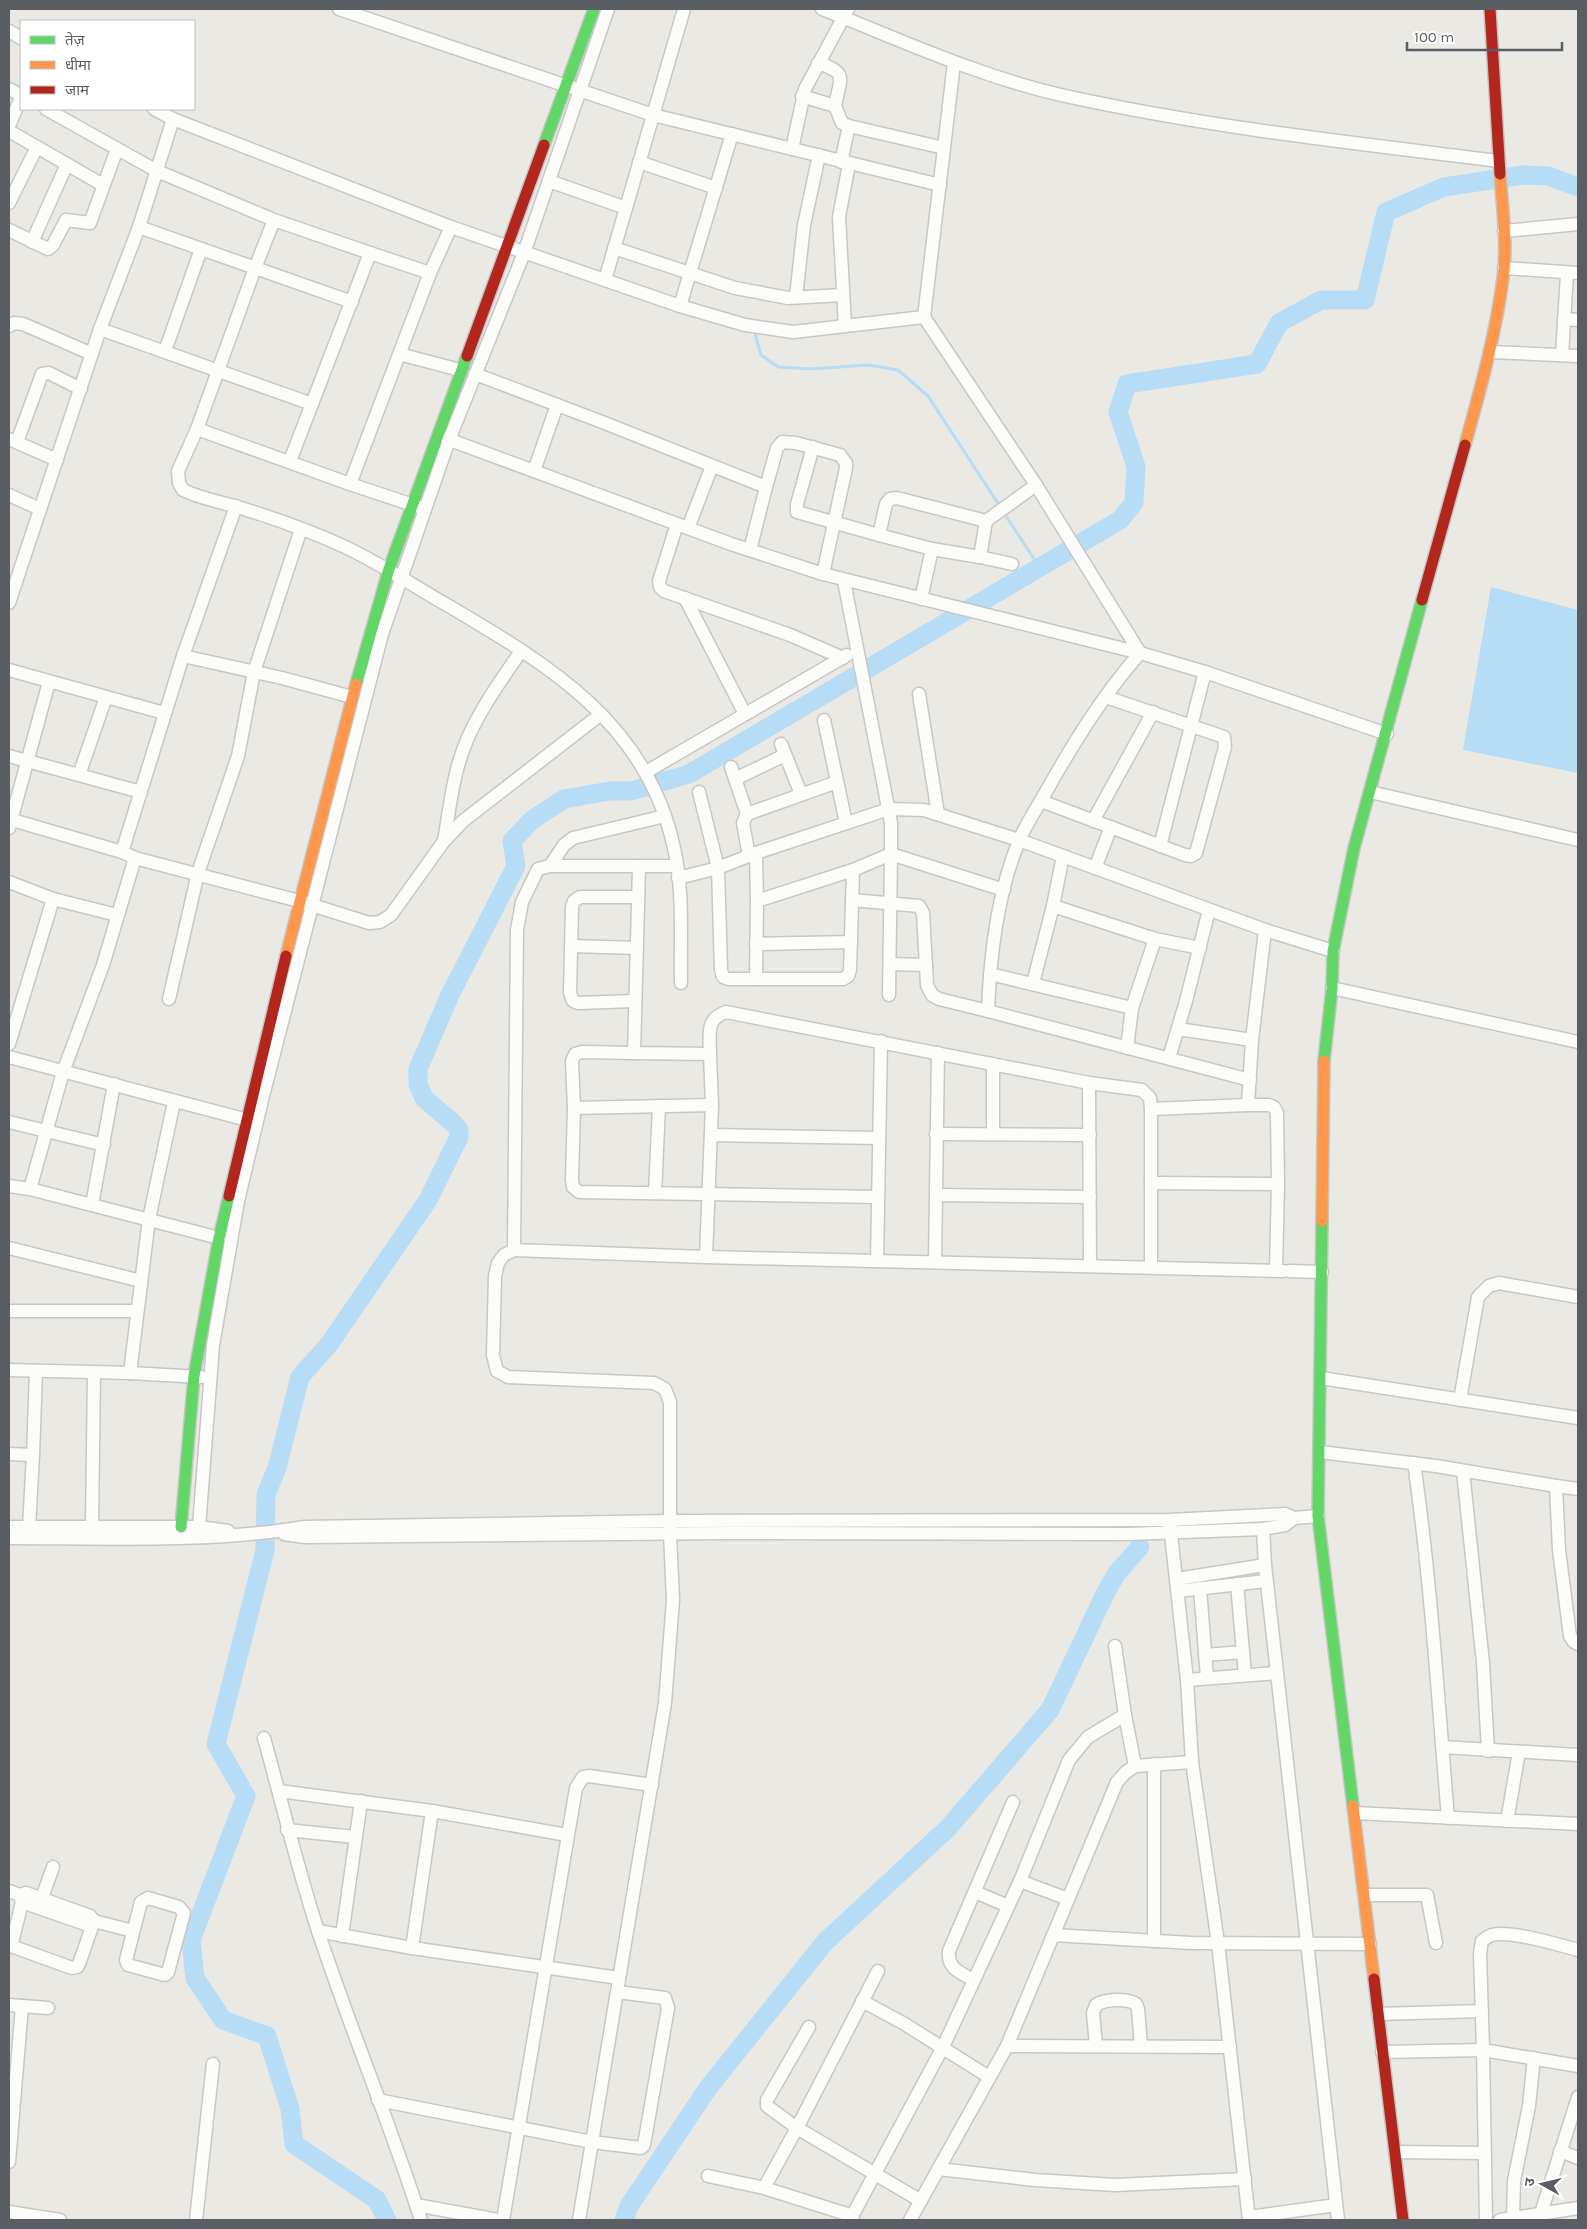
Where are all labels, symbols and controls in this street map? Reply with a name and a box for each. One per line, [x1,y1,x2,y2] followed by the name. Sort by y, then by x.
[20,20,195,110] legend
[1407,20,1562,52] scale bar
[1414,28,1454,46] text: 100 m
[65,31,86,49] text: तेज़
[65,56,92,74] text: धीमा
[65,81,90,99] text: जाम
[1517,2159,1567,2209] north arrow
[1521,2176,1539,2188] text: उ

